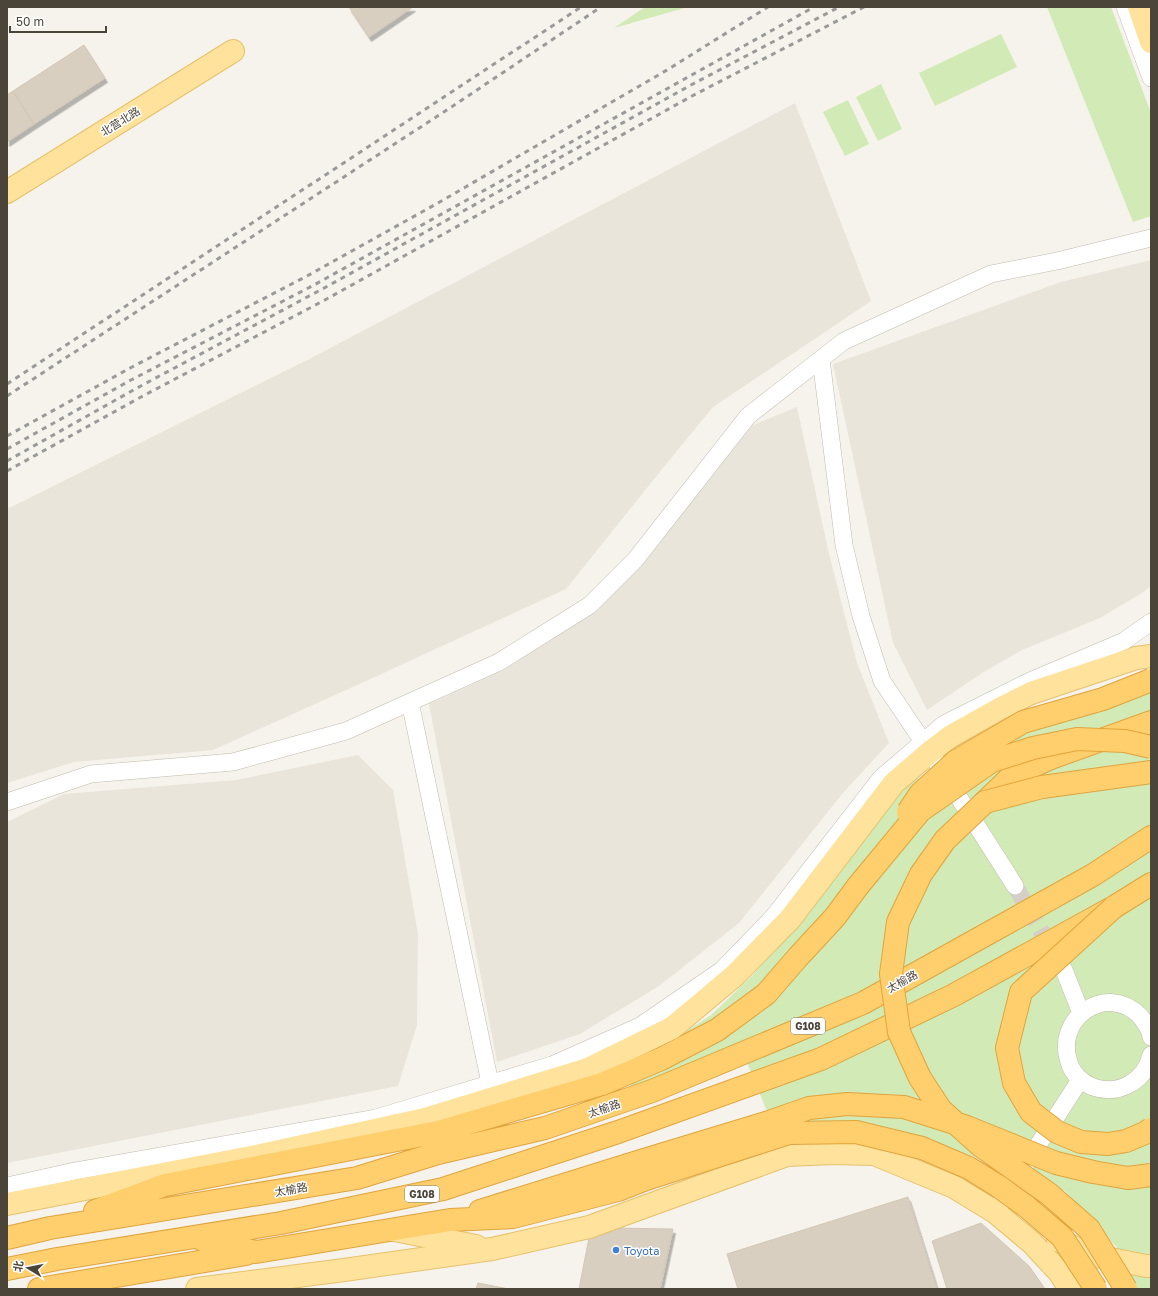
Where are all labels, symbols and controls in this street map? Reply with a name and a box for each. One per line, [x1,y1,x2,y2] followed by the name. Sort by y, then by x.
[10,8,106,34] scale bar
[16,14,44,29] text: 50 m
[98,104,142,138] street label: 北营北路
[884,967,920,995] street label: 太榆路
[791,1018,825,1034] road number: G108
[586,1096,622,1120] street label: 太榆路
[274,1180,308,1198] street label: 太榆路
[405,1186,439,1202] road number: G108
[624,1244,659,1257] place label: Toyota
[611,1245,621,1255] marker: Toyota
[8,1248,48,1288] north arrow
[10,1260,25,1273] text: 北

